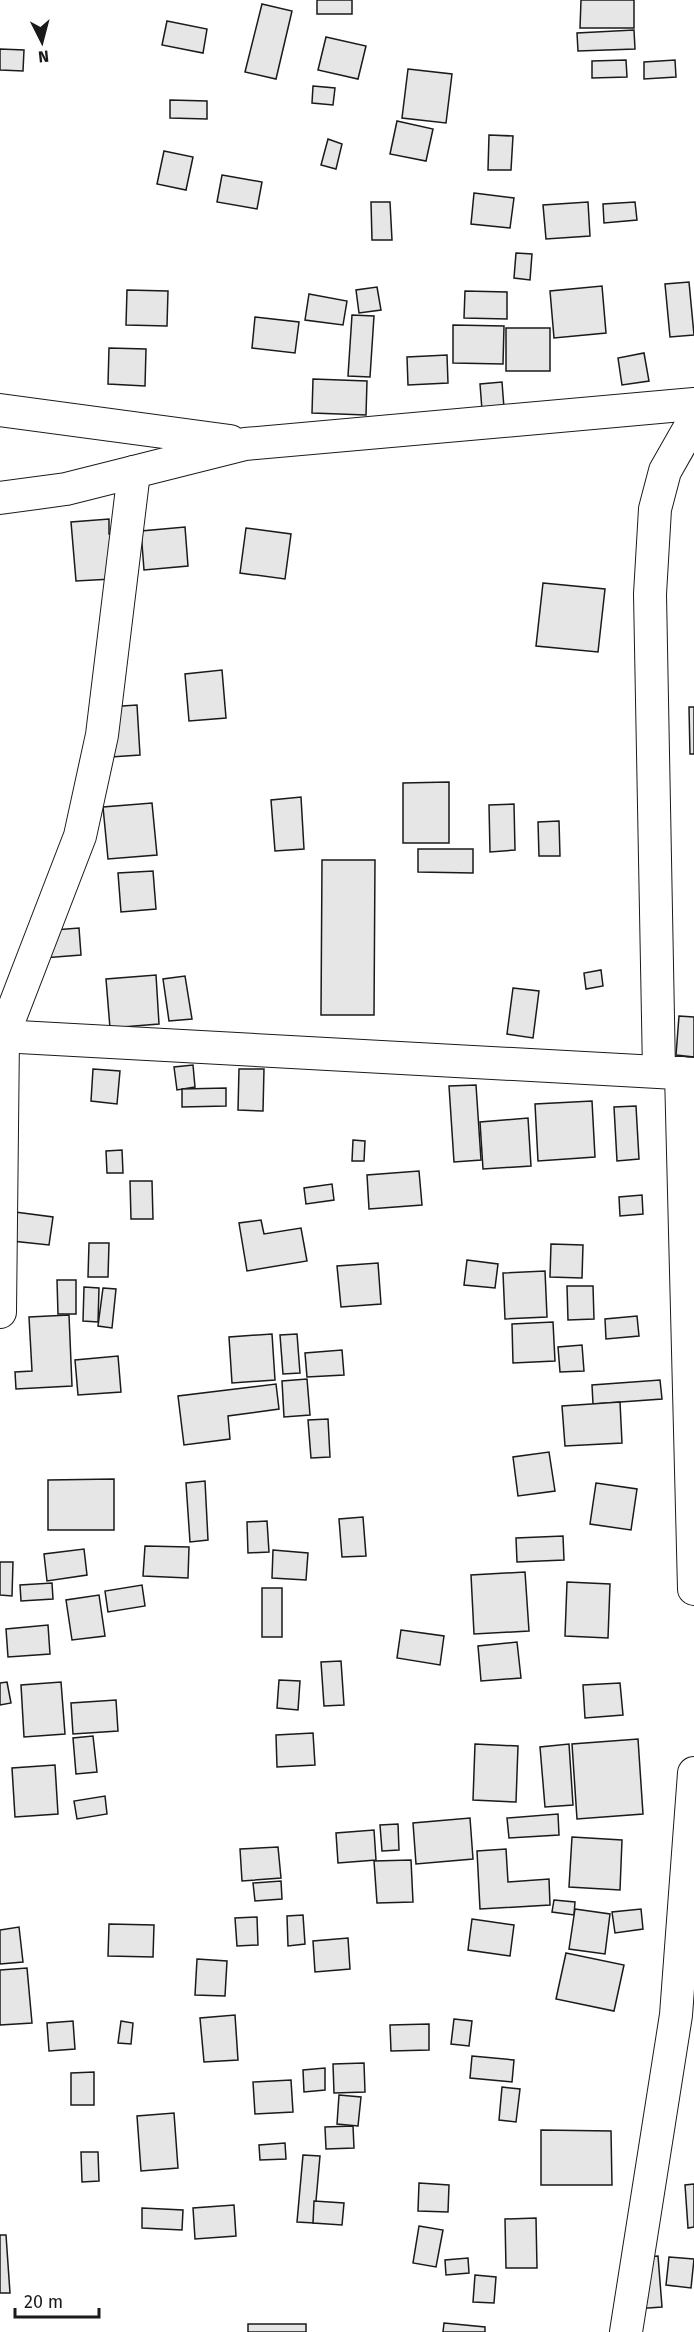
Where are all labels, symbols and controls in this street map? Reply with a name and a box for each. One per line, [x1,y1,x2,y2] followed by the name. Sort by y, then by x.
[12,12,72,72] north arrow
[37,46,50,66] text: N
[15,2281,99,2319] scale bar
[24,2291,63,2313] text: 20 m

